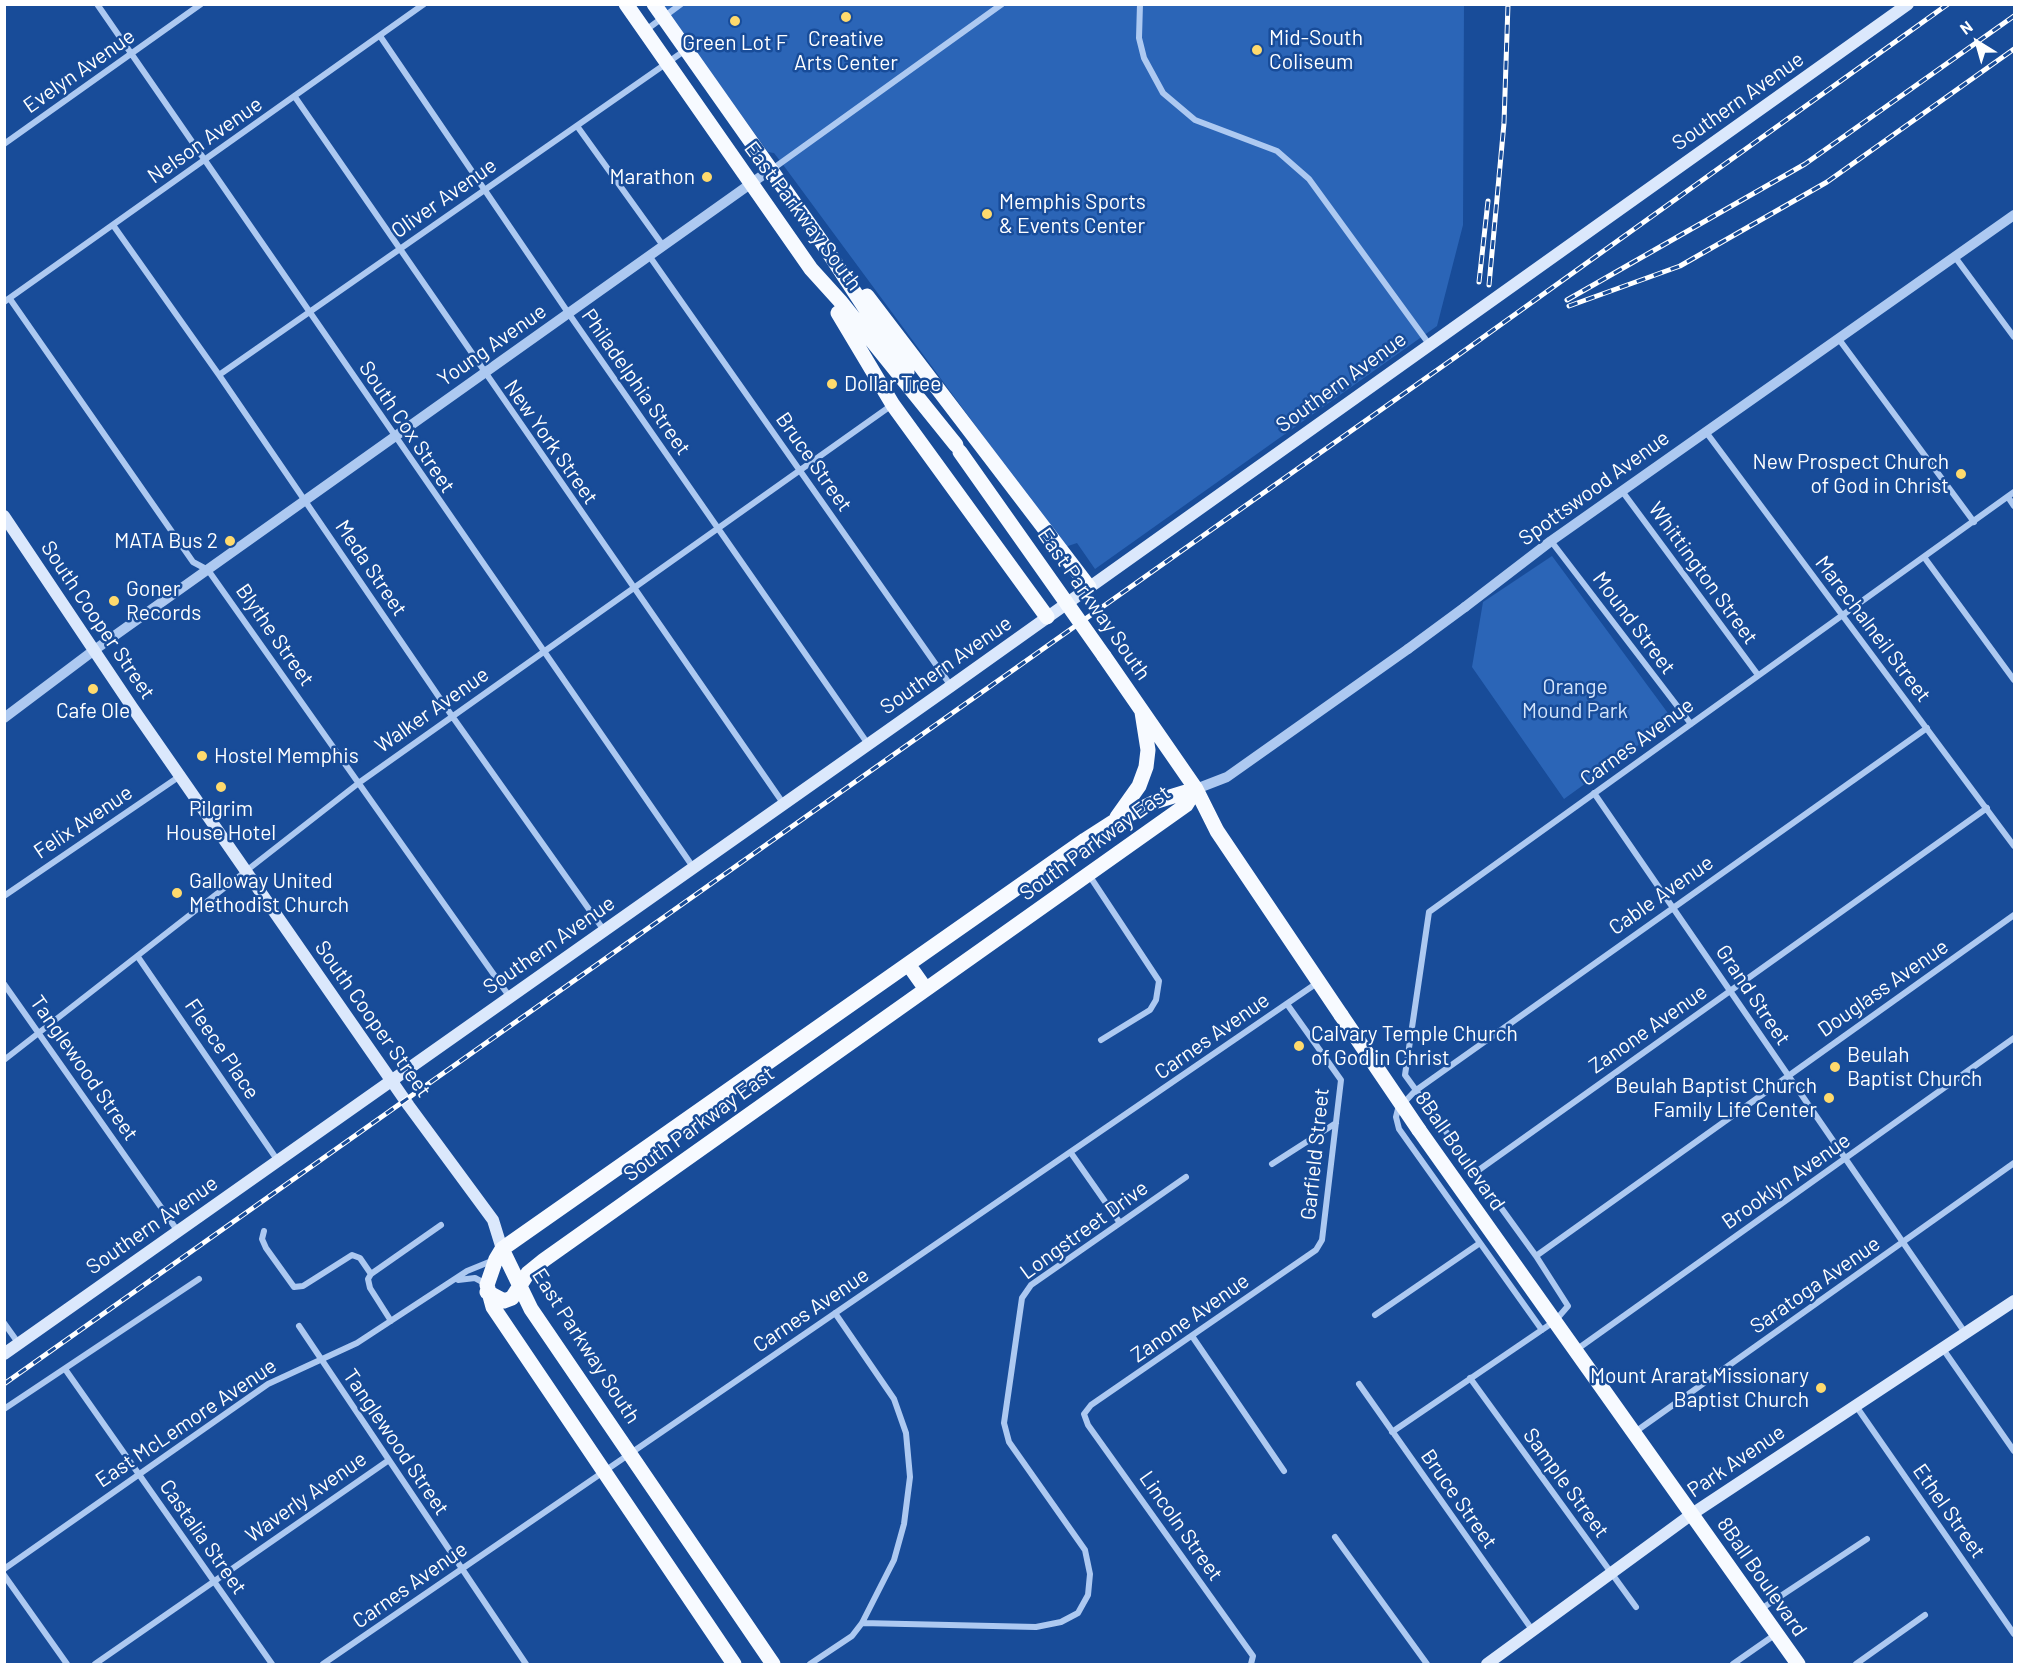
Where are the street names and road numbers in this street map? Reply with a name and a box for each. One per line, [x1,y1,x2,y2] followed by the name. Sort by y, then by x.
[18,23,140,119] street label: Evelyn Avenue
[1667,46,1809,156] street label: Southern Avenue
[143,91,267,189] street label: Nelson Avenue
[739,137,867,295] street label: East Parkway South
[387,153,501,243] street label: Oliver Avenue
[433,298,551,392] street label: Young Avenue
[576,304,696,460] street label: Philadelphia Street
[1271,326,1411,438] street label: Southern Avenue
[354,356,460,498] street label: South Cox Street
[499,375,603,509] street label: New York Street
[771,407,857,517] street label: Bruce Street
[1514,425,1674,551] street label: Spottswood Avenue
[1643,497,1763,649] street label: Whittington Street
[330,515,412,621] street label: Meda Street
[1032,523,1156,685] street label: East Parkway South
[36,536,160,704] street label: South Cooper Street
[1810,551,1936,707] street label: Marechalneil Street
[1587,567,1681,679] street label: Mound Street
[230,579,320,691] street label: Blythe Street
[875,610,1017,720] street label: Southern Avenue
[370,662,494,758] street label: Walker Avenue
[1575,692,1699,792] street label: Carnes Avenue
[29,780,137,864] street label: Felix Avenue
[1015,780,1175,906] street label: South Parkway East
[1604,850,1718,940] street label: Cable Avenue
[478,890,620,1000] street label: Southern Avenue
[1813,934,1953,1042] street label: Douglass Avenue
[309,936,437,1102] street label: South Cooper Street
[1710,940,1796,1050] street label: Grand Street
[1584,979,1712,1079] street label: Zanone Avenue
[1150,987,1274,1085] street label: Carnes Avenue
[25,991,143,1145] street label: Tanglewood Street
[179,994,265,1104] street label: Fleece Place
[619,1061,779,1187] street label: South Parkway East
[1296,1087,1334,1221] street label: Garfield Street
[1410,1087,1510,1215] street label: 8Ball Boulevard
[1717,1127,1855,1235] street label: Brooklyn Avenue
[81,1170,223,1280] street label: Southern Avenue
[1015,1175,1153,1285] street label: Longstreet Drive
[1745,1231,1885,1339] street label: Saratoga Avenue
[748,1262,874,1358] street label: Carnes Avenue
[526,1264,646,1428] street label: East Parkway South
[1126,1268,1254,1368] street label: Zanone Avenue
[91,1353,281,1493] street label: East McLemore Avenue
[338,1364,454,1520] street label: Tanglewood Street
[1682,1419,1790,1503] street label: Park Avenue
[1518,1423,1614,1543] street label: Sample Street
[1416,1444,1502,1554] street label: Bruce Street
[241,1446,371,1548] street label: Waverly Avenue
[1907,1459,1991,1563] street label: Ethel Street
[1134,1466,1228,1586] street label: Lincoln Street
[154,1475,252,1599] street label: Castalia Street
[1712,1513,1812,1641] street label: 8Ball Boulevard
[348,1536,472,1634] street label: Carnes Avenue

